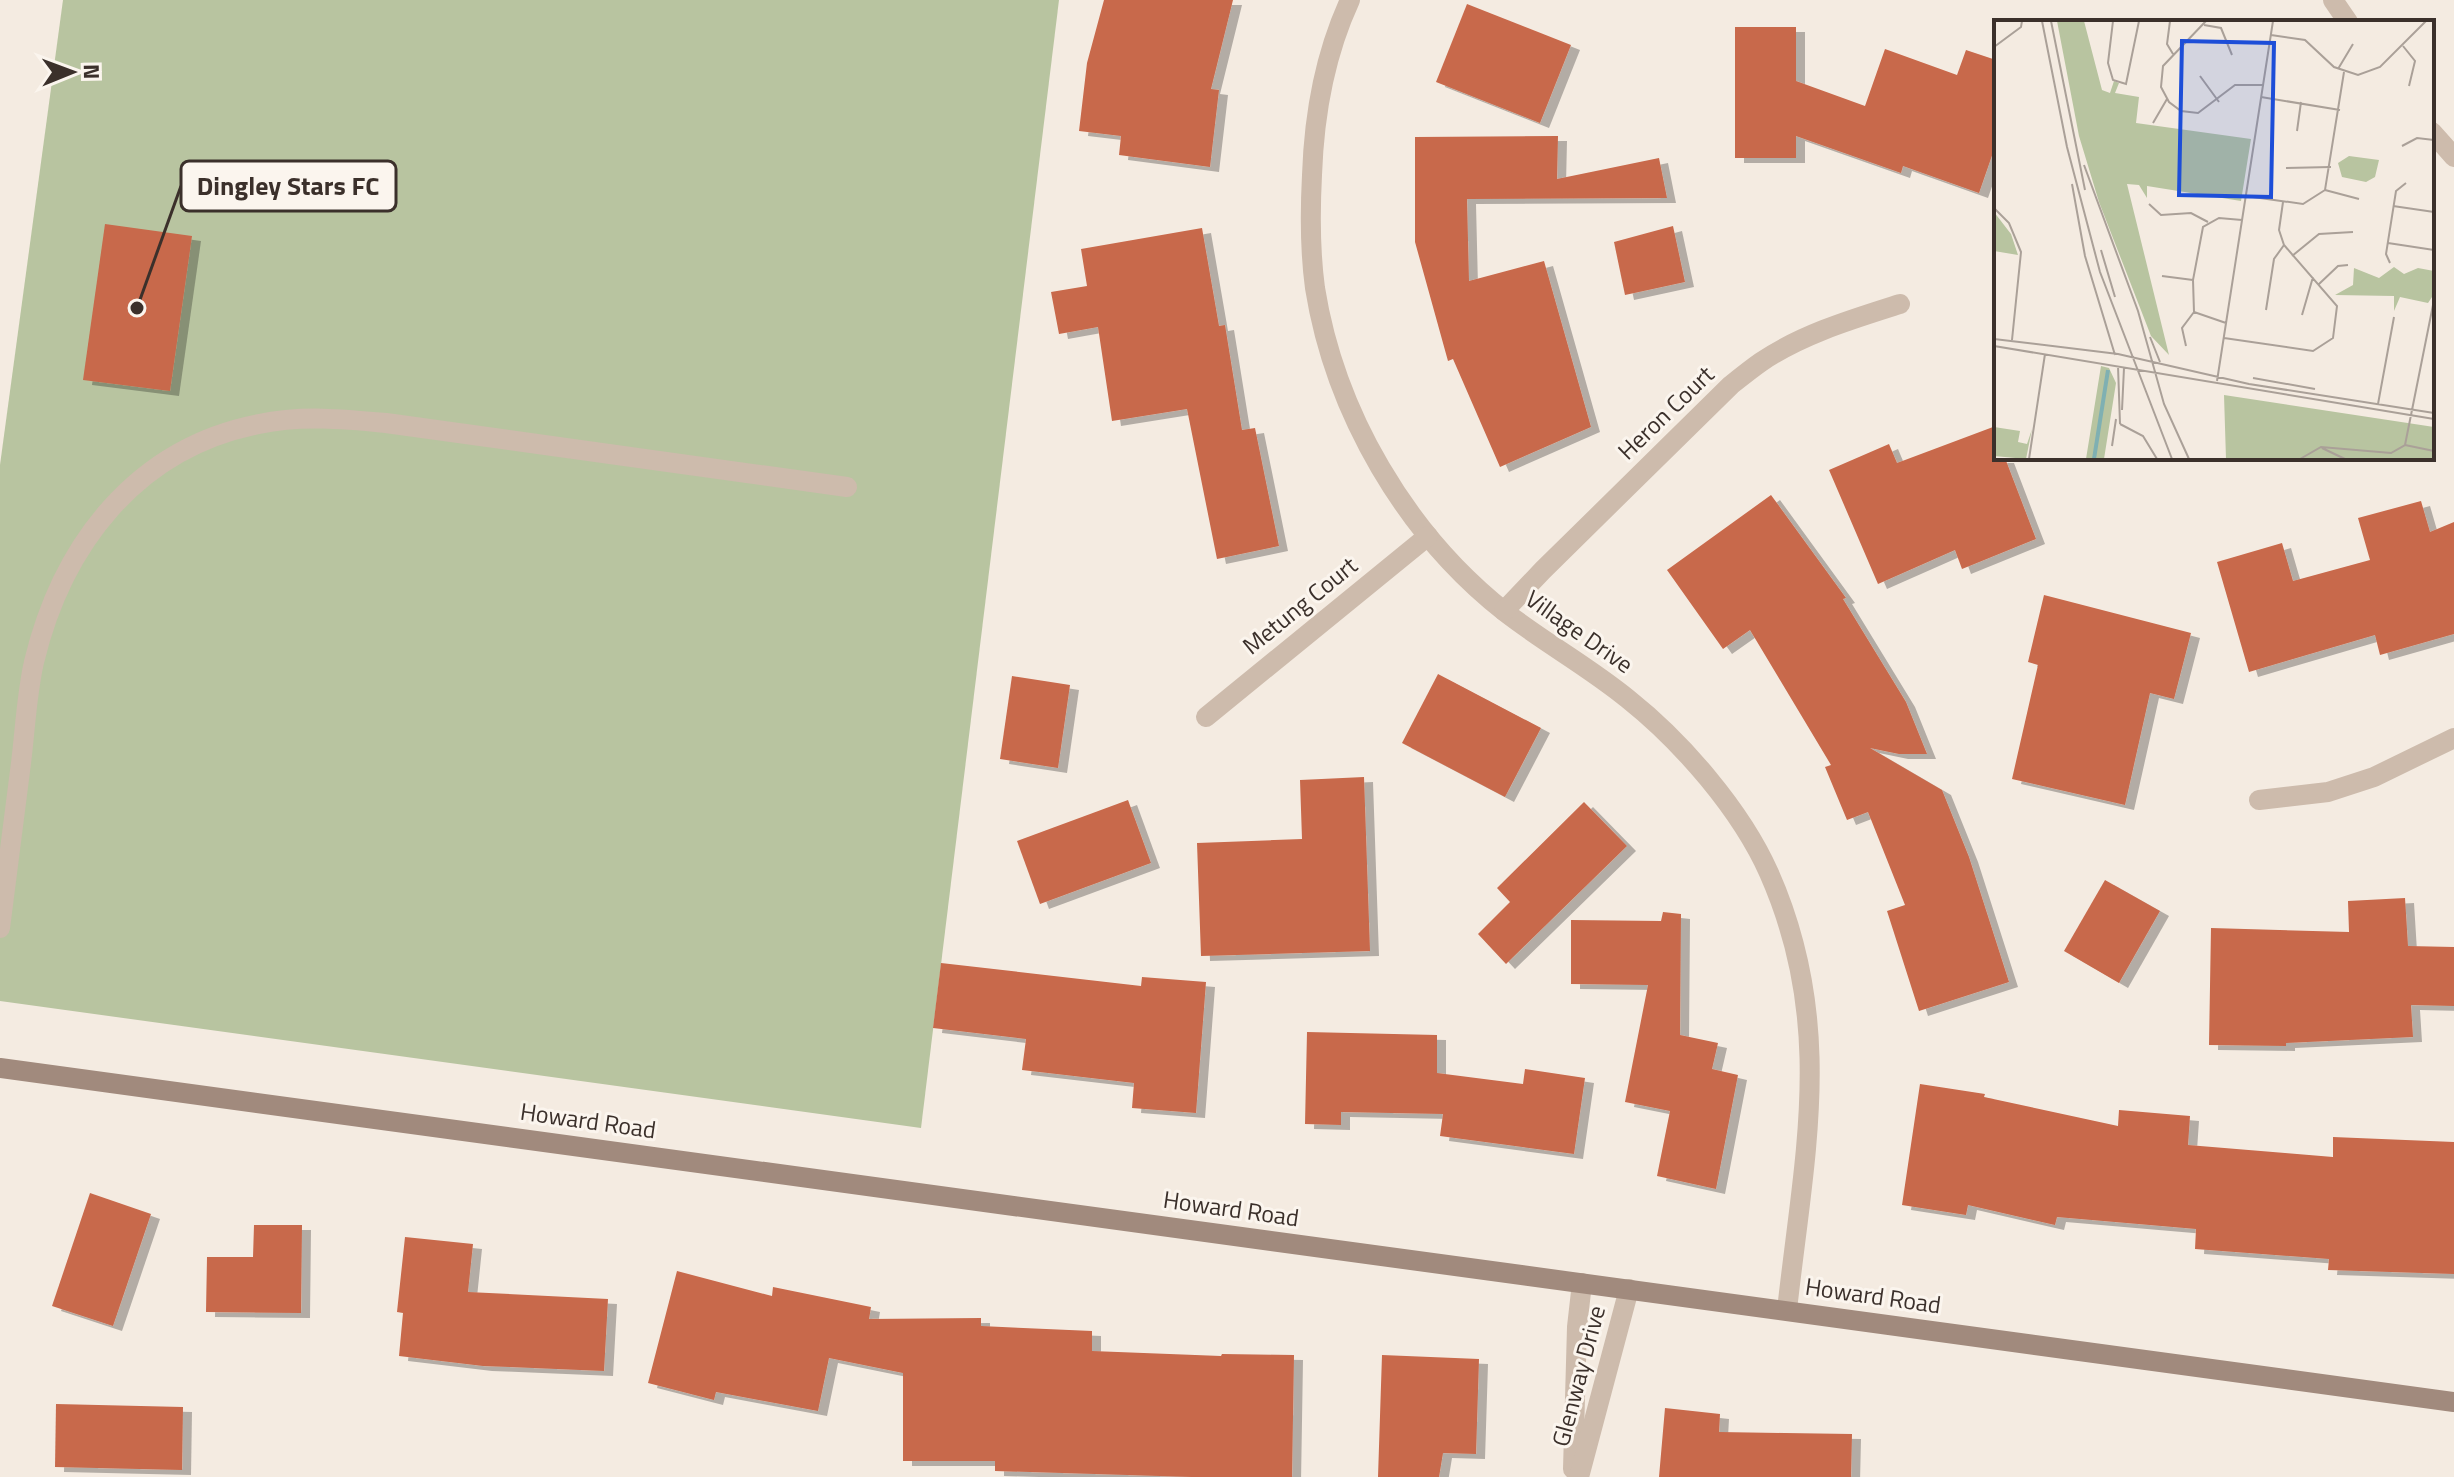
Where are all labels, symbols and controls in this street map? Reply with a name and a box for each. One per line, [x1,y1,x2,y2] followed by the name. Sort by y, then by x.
[1994,20,2434,460] inset map
[32,32,112,112] north arrow
[75,64,109,80] text: N
[181,161,396,211] callout: Dingley Stars FC
[197,166,379,205] text: Dingley Stars FC
[1609,357,1722,468] street label: Heron Court
[1234,547,1365,663] street label: Metung Court
[1518,581,1641,682] street label: Village Drive
[518,1093,658,1147] street label: Howard Road
[1161,1181,1301,1235] street label: Howard Road
[1803,1268,1943,1322] street label: Howard Road
[1542,1301,1614,1450] street label: Glenway Drive

